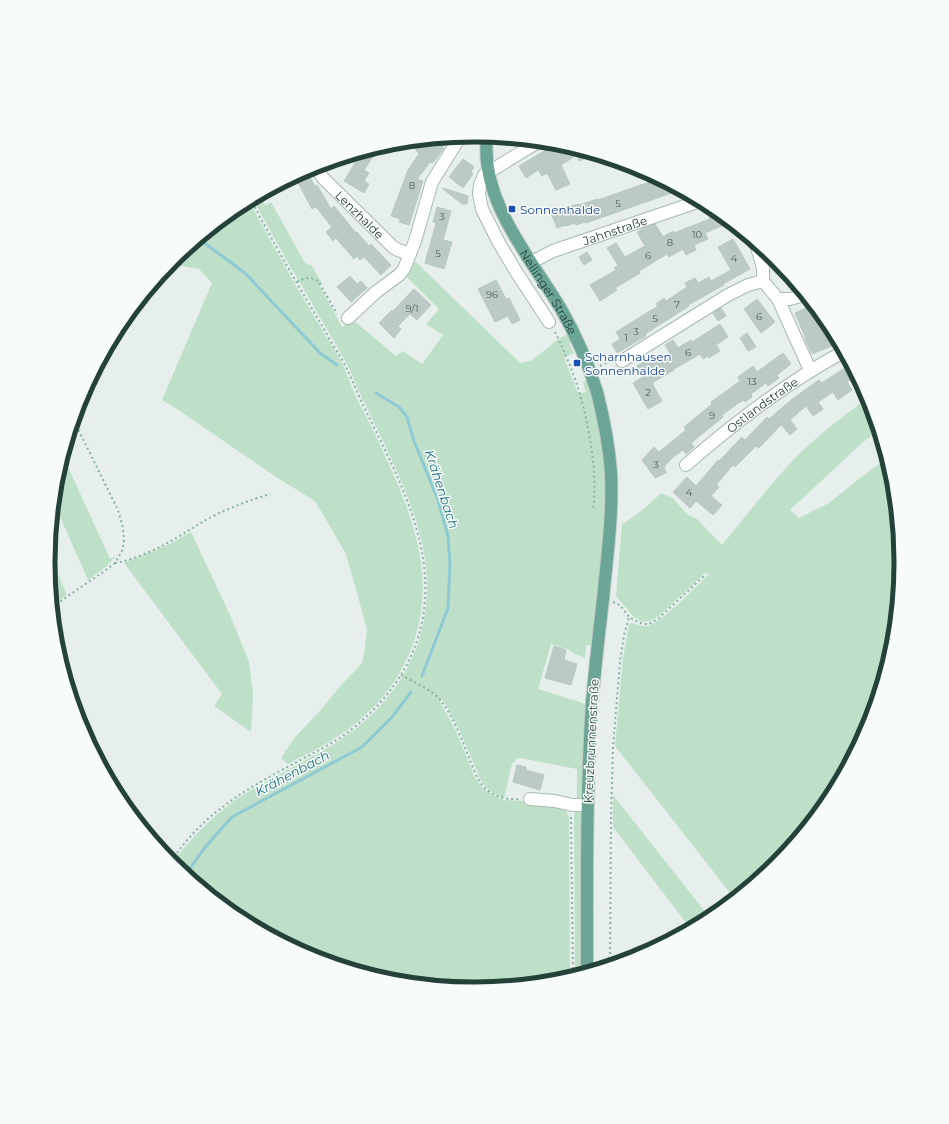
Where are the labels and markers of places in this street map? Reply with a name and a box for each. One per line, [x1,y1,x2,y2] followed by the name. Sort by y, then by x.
[520,202,600,217] place label: Sonnenhalde
[507,204,517,214] marker: Sonnenhalde
[585,349,672,378] place label: Scharnhausen Sonnenhalde
[572,358,582,368] marker: Scharnhausen Sonnenhalde

